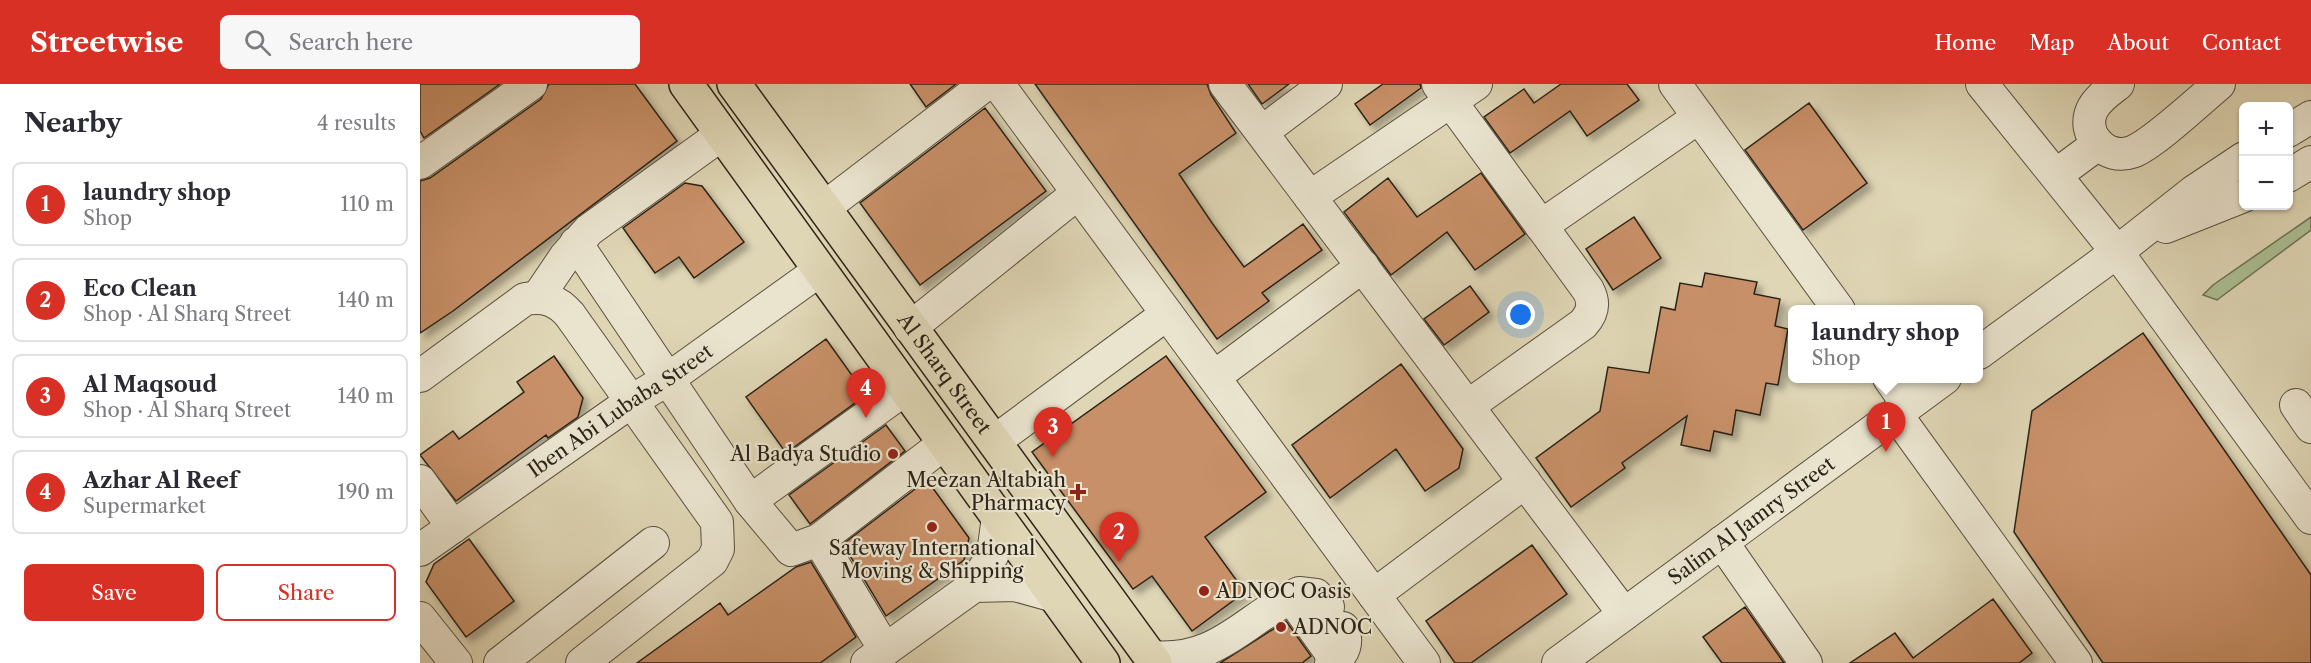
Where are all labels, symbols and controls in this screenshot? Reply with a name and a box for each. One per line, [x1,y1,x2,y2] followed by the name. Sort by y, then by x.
[220,15,640,69] search box
[30,25,184,59] text: Streetwise
[241,26,274,59] icon: search
[289,29,413,56] text: Search here
[1935,30,1996,55] text: Home
[2029,30,2074,55] text: Map
[2107,30,2169,55] text: About
[2202,30,2281,55] text: Contact
[2239,102,2293,210] map controls
[2239,102,2293,156] button: +
[24,107,122,139] text: Nearby
[317,111,396,135] text: 4 results
[2239,156,2293,210] button: −
[83,179,231,206] text: laundry shop
[41,192,50,216] text: 1
[341,192,394,216] text: 110 m
[83,206,132,230] text: Shop
[83,275,197,302] text: Eco Clean
[40,288,51,312] text: 2
[337,288,394,312] text: 140 m
[1506,300,1535,329] your location
[83,302,291,326] text: Shop · Al Sharq Street
[1788,305,1983,383] popup
[892,308,996,439] street label: Al Sharq Street
[1812,319,1959,346] text: laundry shop
[523,339,717,482] street label: Iben Abi Lubaba Street
[1812,346,1861,370] text: Shop
[846,368,886,418] pin: 4
[83,371,217,398] text: Al Maqsoud
[40,384,51,408] text: 3
[337,384,394,408] text: 140 m
[83,398,291,422] text: Shop · Al Sharq Street
[1866,402,1906,452] pin: 1
[1034,408,1072,457] pin: 3
[729,442,881,466] place label: Al Badya Studio
[886,447,900,461] marker: Al Badya Studio
[1663,451,1839,590] street label: Salim Al Jamry Street
[83,467,238,494] text: Azhar Al Reef
[906,468,1067,515] place label: Meezan Altabiah Pharmacy
[40,480,51,504] text: 4
[337,480,394,504] text: 190 m
[1071,485,1085,499] marker: Meezan Altabiah Pharmacy
[83,494,206,518] text: Supermarket
[1100,512,1138,562] pin: 2
[925,520,939,534] marker: Safeway International Moving & Shipping
[829,536,1035,583] place label: Safeway International Moving & Shipping
[24,564,204,621] button: Save
[216,564,396,621] button: Share
[1215,579,1351,603] place label: ADNOC Oasis
[1197,584,1211,598] marker: ADNOC Oasis
[1292,615,1372,639] place label: ADNOC
[1274,620,1288,634] marker: ADNOC

